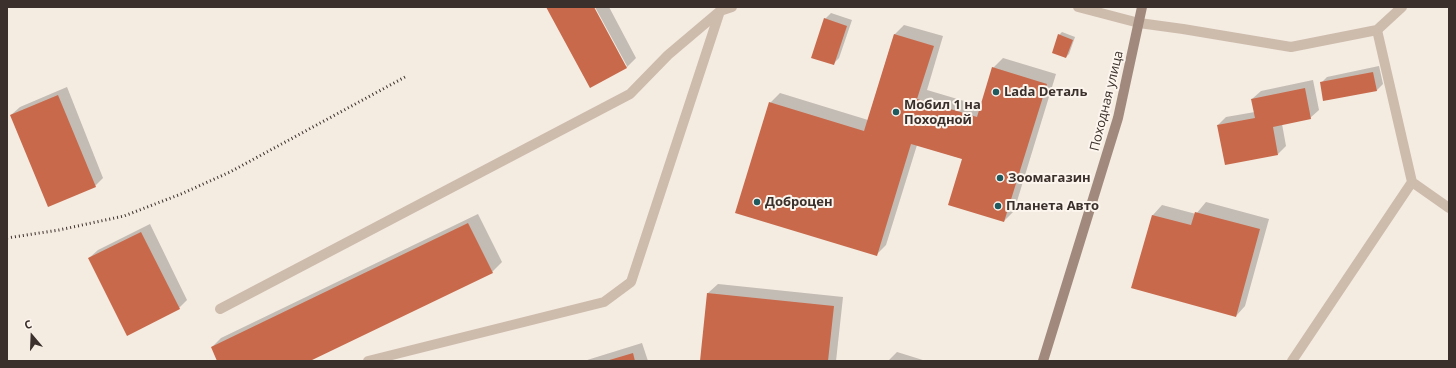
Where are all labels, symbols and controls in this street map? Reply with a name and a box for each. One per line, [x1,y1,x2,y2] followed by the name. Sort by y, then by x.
[1087,49,1127,153] street label: Походная улица
[1004,84,1087,100] place label: Lada Dеталь
[991,87,1001,97] marker: Lada Dеталь
[904,97,981,128] place label: Мобил 1 на Походной
[891,107,901,117] marker: Мобил 1 на Походной
[1008,170,1091,186] place label: Зоомагазин
[995,173,1005,183] marker: Зоомагазин
[765,194,833,210] place label: Доброцен
[752,197,762,207] marker: Доброцен
[1006,198,1099,214] place label: Планета Авто
[993,201,1003,211] marker: Планета Авто
[12,316,52,356] north arrow
[22,316,34,332] text: С

